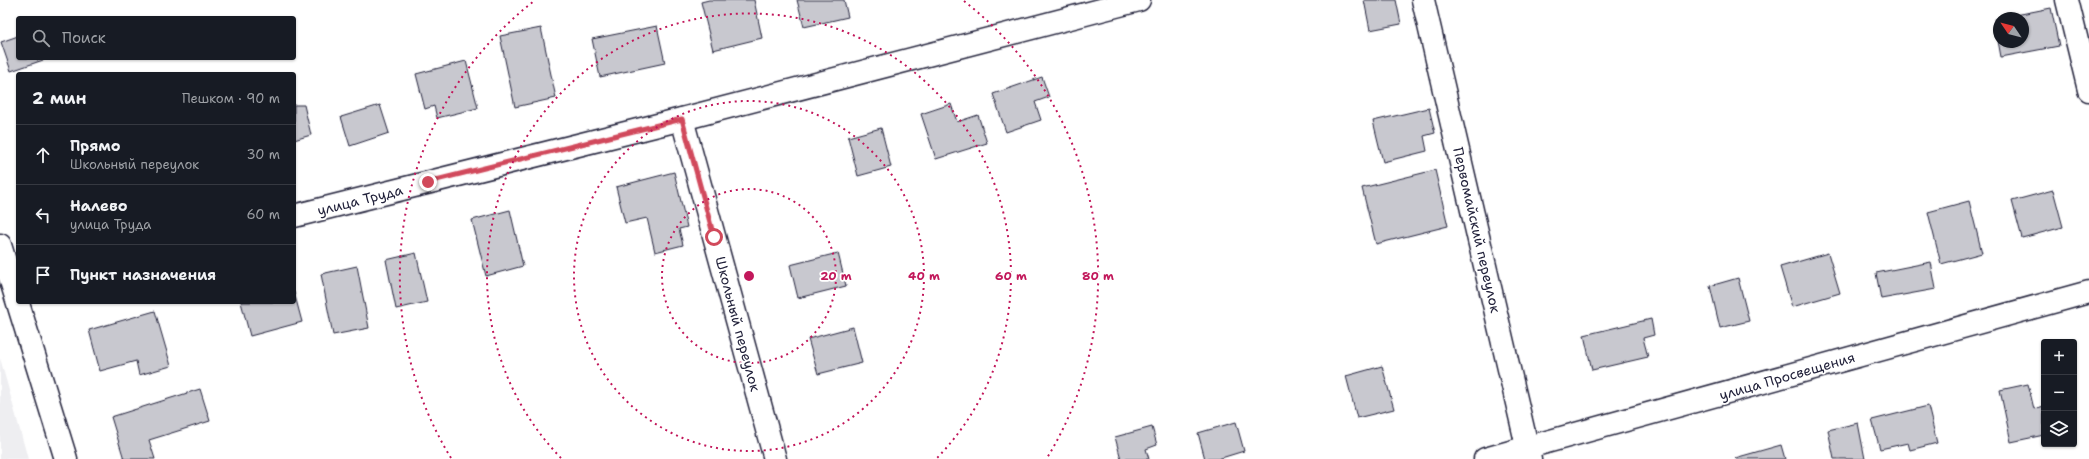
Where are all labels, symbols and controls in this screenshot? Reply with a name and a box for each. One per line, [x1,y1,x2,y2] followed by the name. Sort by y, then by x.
[1993,12,2029,48] north arrow
[16,16,296,60] search box
[30,27,52,49] icon: search
[62,28,106,48] text: Поиск
[32,87,87,109] text: 2 мин
[182,90,280,107] text: Пешком · 90 m
[70,136,120,156] text: Прямо
[32,144,54,166] icon: ahead
[1449,145,1505,315] street label: Первомайский переулок
[246,146,280,163] text: 30 m
[70,156,199,173] text: Школьный переулок
[419,173,437,191] route end
[315,181,405,219] street label: улица Труда
[70,196,128,216] text: Налево
[32,204,54,226] icon: left
[247,206,280,223] text: 60 m
[70,216,151,233] text: улица Труда
[705,228,723,246] route start
[711,254,765,394] street label: Школьный переулок
[32,264,54,286] icon: arrive
[70,265,216,285] text: Пункт назначения
[820,268,852,284] text: 20 m
[908,268,940,284] text: 40 m
[995,268,1027,284] text: 60 m
[1082,268,1114,284] text: 80 m
[742,269,756,283] centre of rings
[2041,339,2077,447] map controls
[2041,339,2077,375] button: +
[1717,348,1857,404] street label: улица Просвещения
[2041,375,2077,411] button: −
[2041,411,2077,447] button: layers

